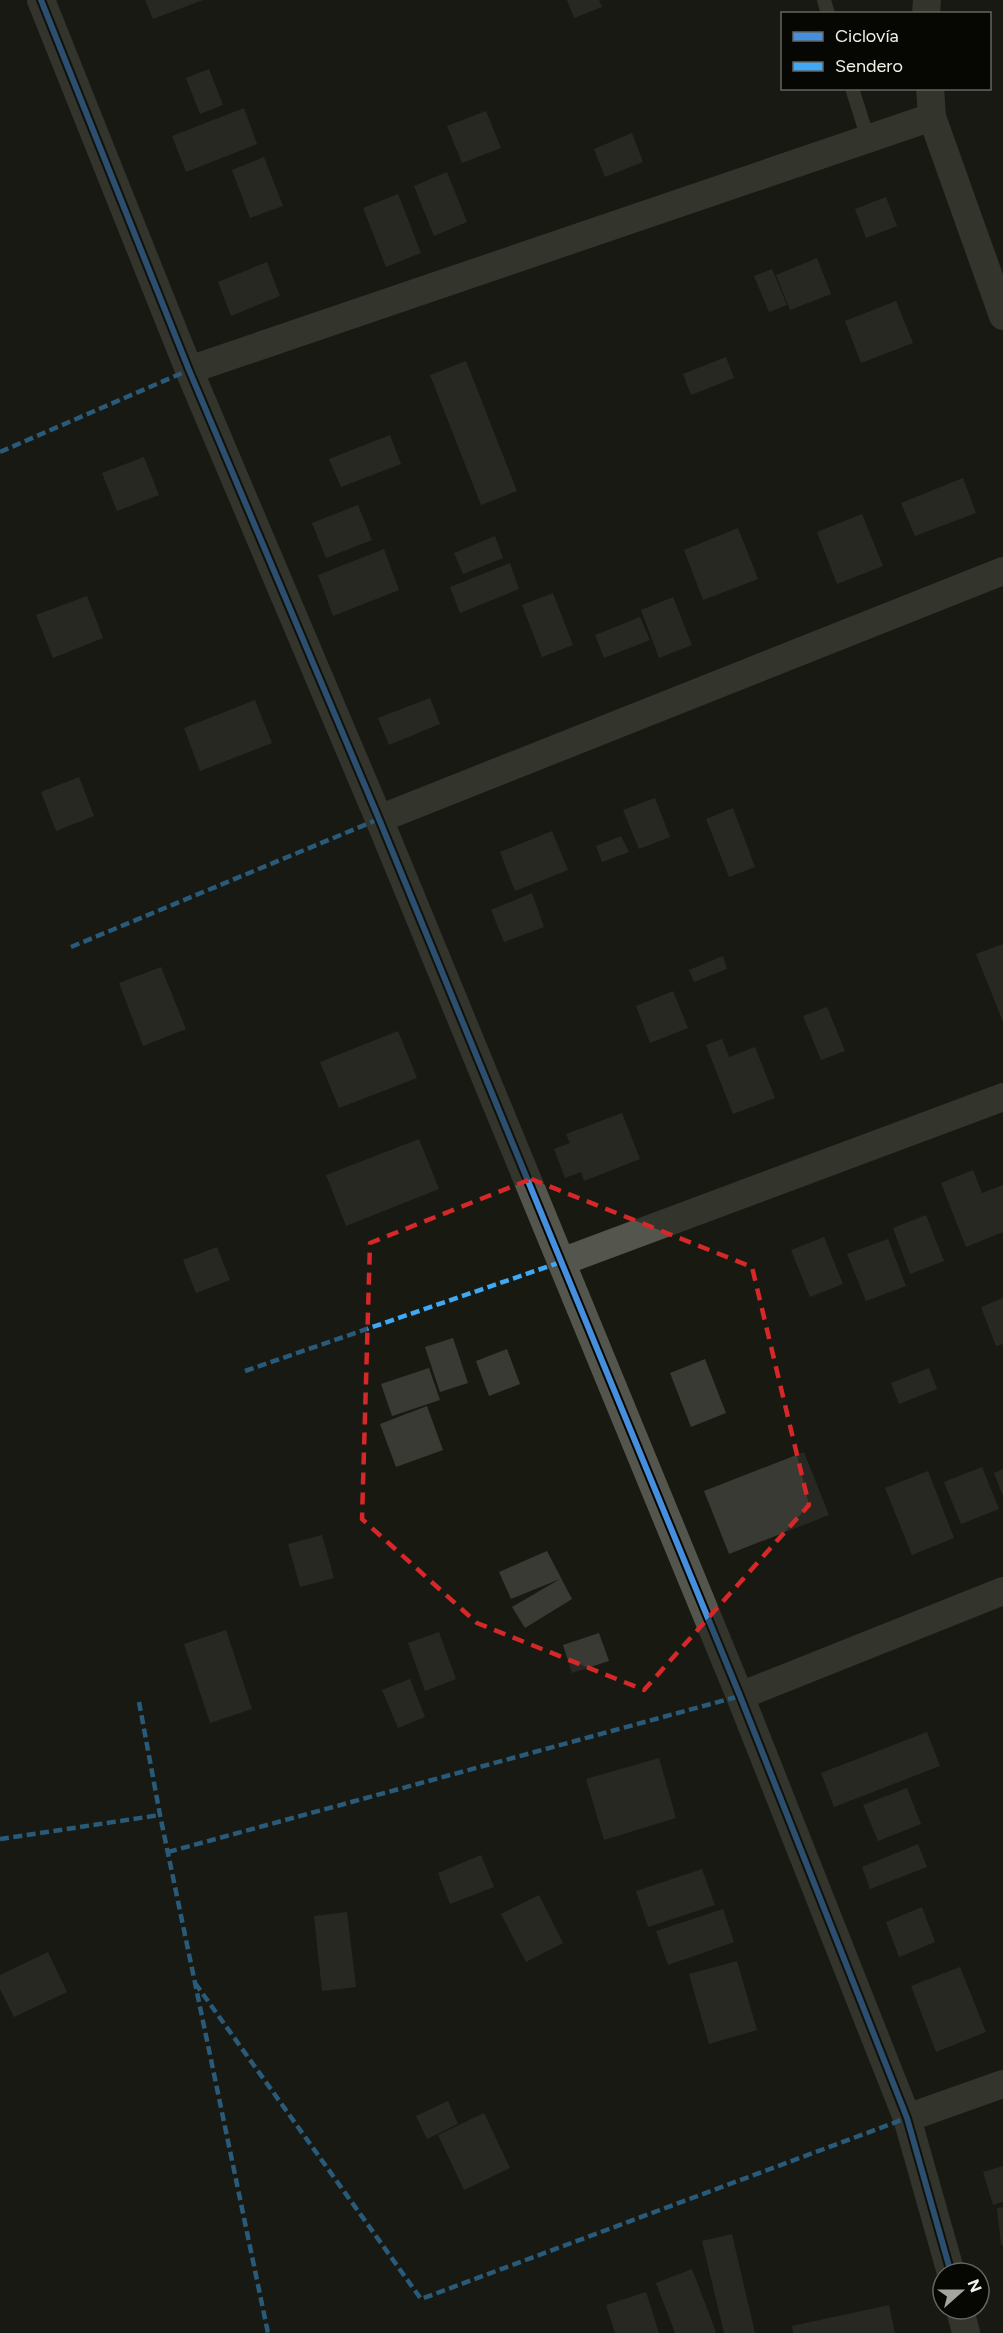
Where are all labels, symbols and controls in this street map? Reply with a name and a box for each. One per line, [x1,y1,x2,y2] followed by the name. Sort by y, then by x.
[781,12,991,90] legend
[835,25,899,47] text: Ciclovía
[835,55,903,77] text: Sendero
[931,2261,991,2321] north arrow
[963,2277,986,2295] text: N

